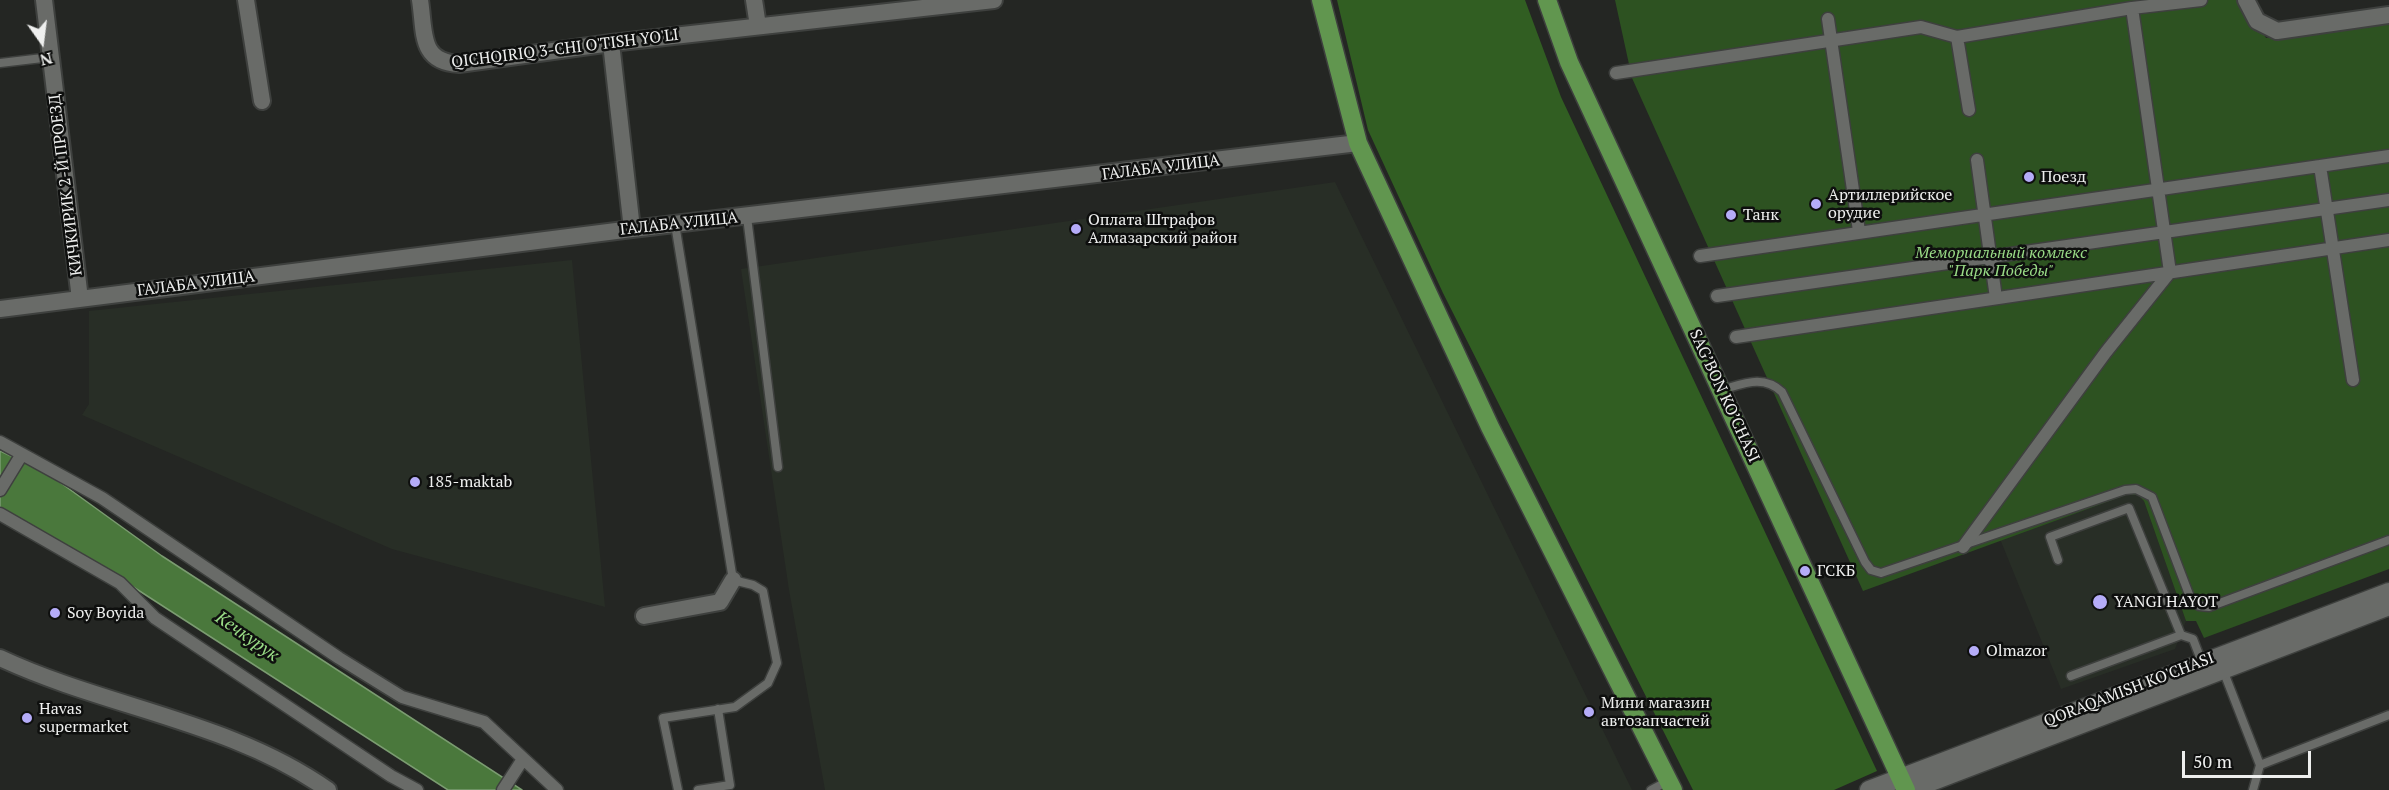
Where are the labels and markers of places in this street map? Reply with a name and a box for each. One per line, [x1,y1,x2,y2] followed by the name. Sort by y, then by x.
[2041,167,2086,187] place label: Поезд
[2022,170,2036,184] marker: Поезд
[1828,185,1952,223] place label: Артиллерийское орудие
[1809,197,1823,211] marker: Артиллерийское орудие
[1743,205,1779,225] place label: Танк
[1724,208,1738,222] marker: Танк
[1088,210,1237,248] place label: Оплата Штрафов Aлмазарский район
[1069,222,1083,236] marker: Оплата Штрафов Aлмазарский район
[427,472,512,492] place label: 185-maktab
[408,475,422,489] marker: 185-maktab
[1817,561,1855,581] place label: ГСКБ
[1798,564,1812,578] marker: ГСКБ
[2114,592,2218,612] place label: YANGI HAYOT
[2091,593,2109,611] marker: YANGI HAYOT
[67,603,144,623] place label: Soy Boyida
[48,606,62,620] marker: Soy Boyida
[1986,641,2047,661] place label: Olmazor
[1967,644,1981,658] marker: Olmazor
[1601,693,1710,731] place label: Мини магазин автозапчастей
[39,699,128,737] place label: Havas supermarket
[1582,705,1596,719] marker: Мини магазин автозапчастей
[20,711,34,725] marker: Havas supermarket

